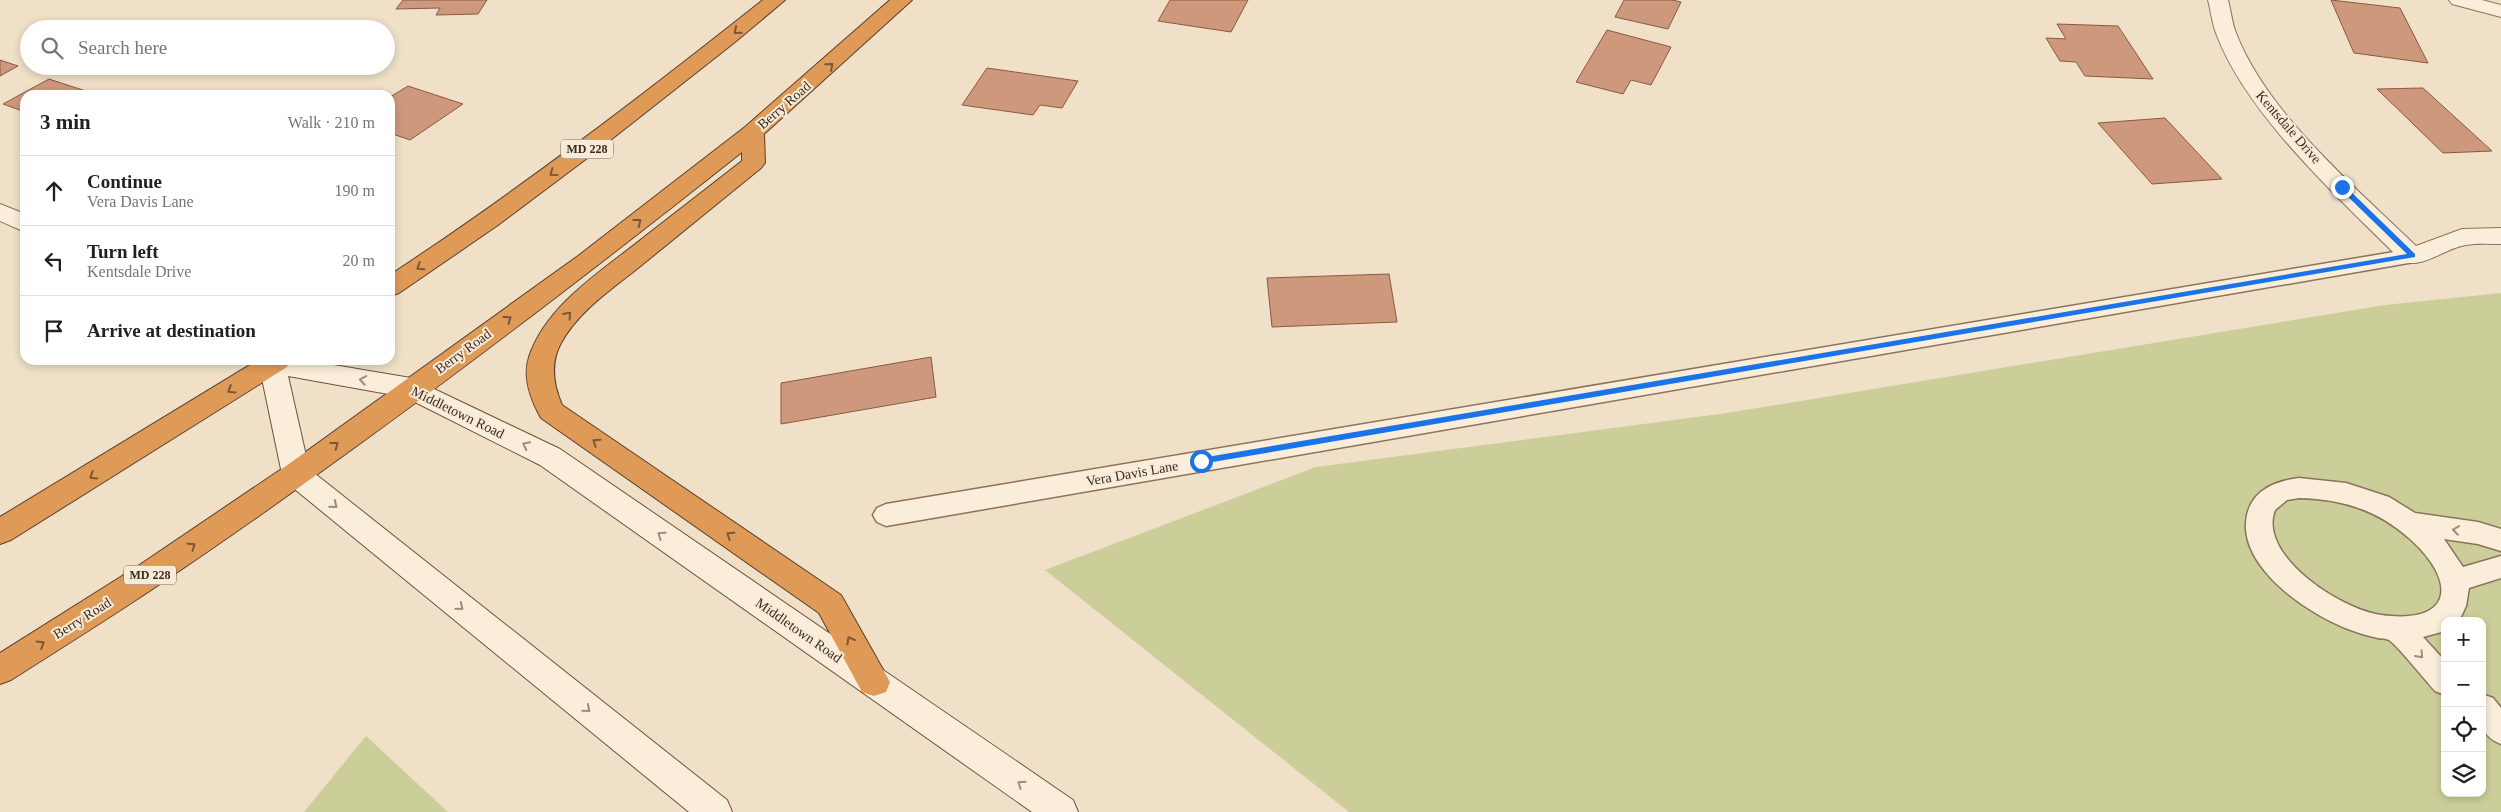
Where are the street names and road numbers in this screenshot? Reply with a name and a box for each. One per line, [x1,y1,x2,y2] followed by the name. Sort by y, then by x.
[755,78,814,132] street label: Berry Road
[2253,88,2324,167] street label: Kentsdale Drive
[561,140,613,158] road number: MD 228
[433,326,494,377] street label: Berry Road
[409,383,507,441] street label: Middletown Road
[1085,458,1179,489] street label: Vera Davis Lane
[124,566,176,584] road number: MD 228
[51,595,114,642] street label: Berry Road
[753,595,845,666] street label: Middletown Road

